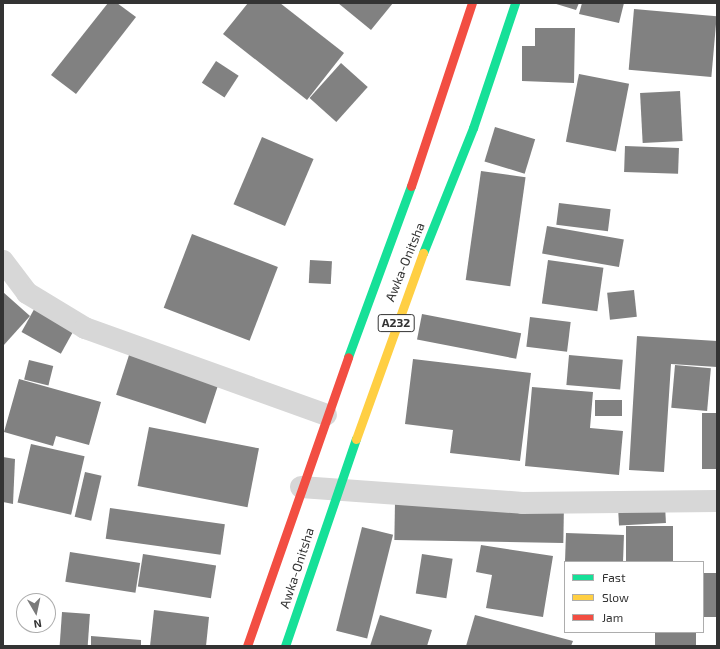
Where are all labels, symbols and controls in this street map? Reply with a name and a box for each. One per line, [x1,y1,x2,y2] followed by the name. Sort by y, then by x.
[382,220,428,304] street label: Awka-Onitsha
[377,313,415,333] road number: A232
[277,526,317,610] street label: Awka-Onitsha
[564,561,704,633] legend
[602,570,625,584] text: Fast
[602,590,629,604] text: Slow
[16,593,56,633] north arrow
[602,610,623,624] text: Jam
[33,617,43,631] text: N

